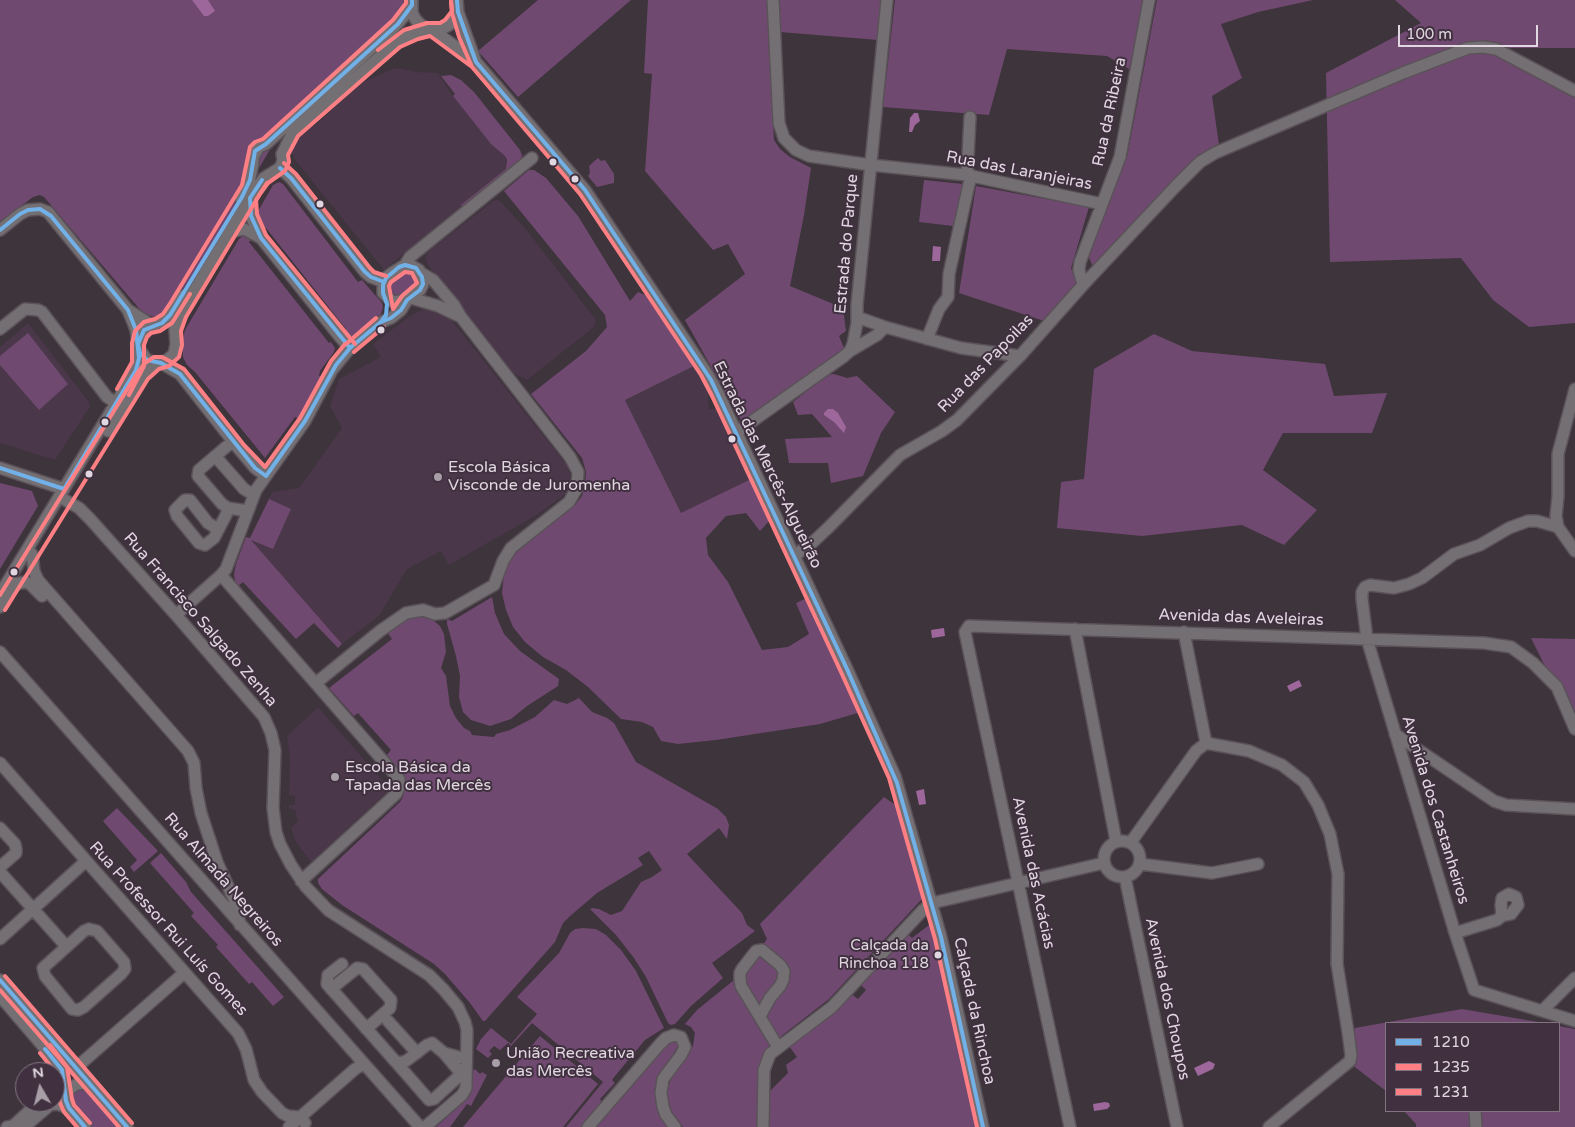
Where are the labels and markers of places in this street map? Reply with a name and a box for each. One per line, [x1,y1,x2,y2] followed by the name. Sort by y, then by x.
[548,157,558,167] unlabelled marker
[570,174,580,184] unlabelled marker
[315,199,325,209] unlabelled marker
[376,325,386,335] unlabelled marker
[100,417,110,427] unlabelled marker
[727,434,737,444] unlabelled marker
[448,458,630,496] place label: Escola Básica Visconde de Juromenha
[84,469,94,479] unlabelled marker
[432,471,444,483] marker: Escola Básica Visconde de Juromenha
[9,567,19,577] unlabelled marker
[345,758,491,796] place label: Escola Básica da Tapada das Mercês
[329,771,341,783] marker: Escola Básica da Tapada das Mercês
[839,937,929,972] place label: Calçada da Rinchoa 118
[933,950,943,960] marker: Calçada da Rinchoa 118
[506,1044,635,1082] place label: União Recreativa das Mercês
[490,1057,502,1069] marker: União Recreativa das Mercês

